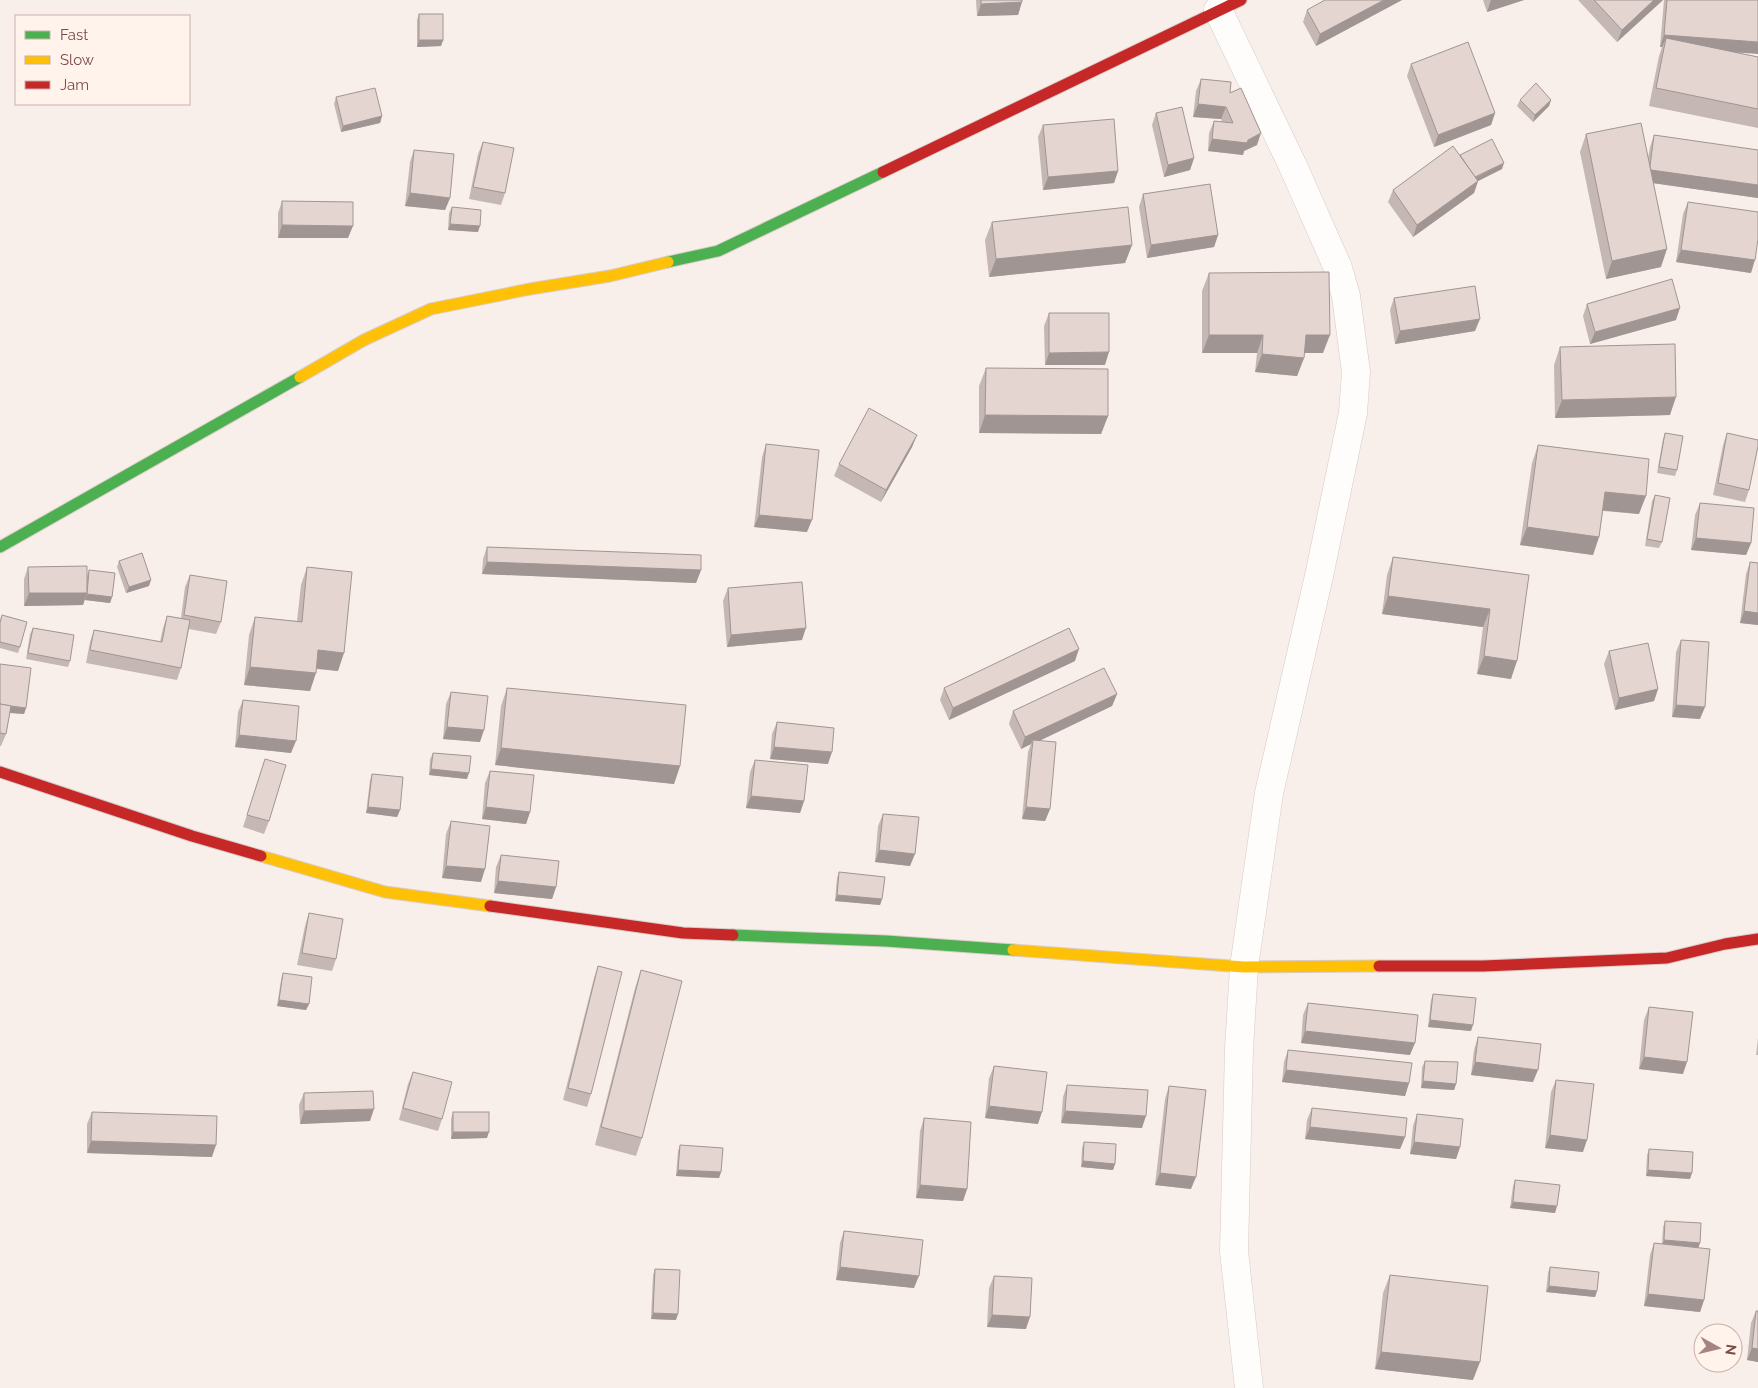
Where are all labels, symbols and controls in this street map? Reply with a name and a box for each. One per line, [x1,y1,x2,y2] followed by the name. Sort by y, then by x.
[15,15,190,105] legend
[60,26,88,44] text: Fast
[60,51,94,69] text: Slow
[60,76,89,94] text: Jam
[1693,1323,1743,1373] north arrow
[1722,1343,1740,1356] text: N

